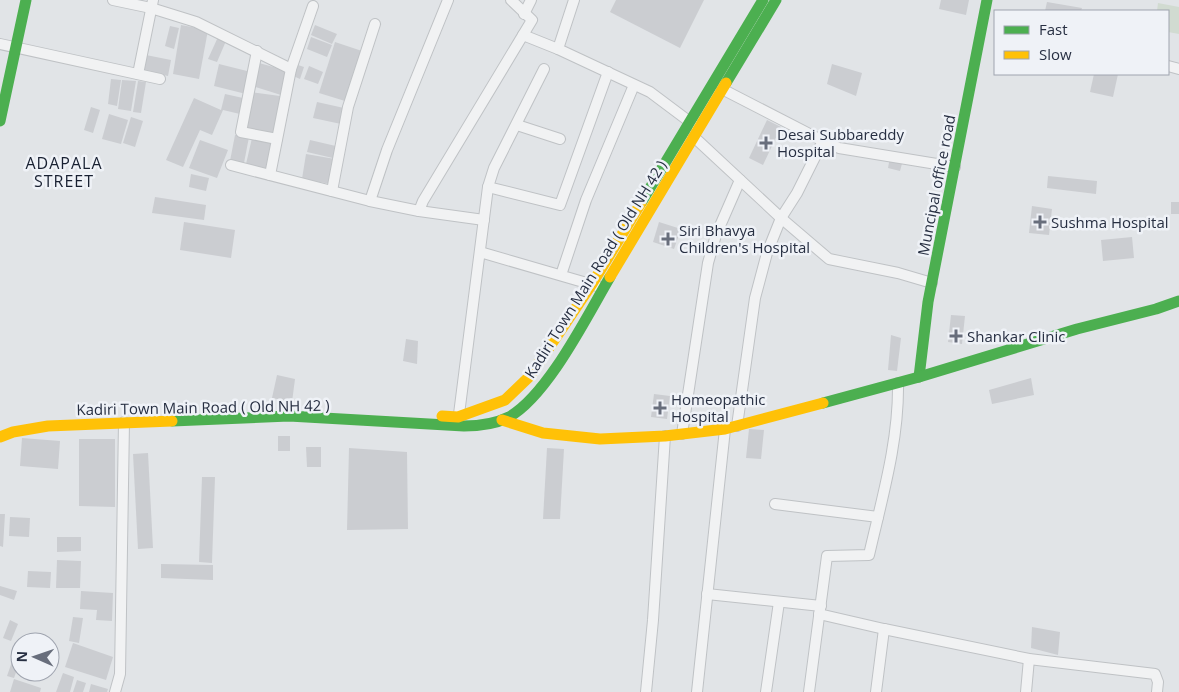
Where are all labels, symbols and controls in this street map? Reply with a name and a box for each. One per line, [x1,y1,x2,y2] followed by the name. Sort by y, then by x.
[994,10,1169,75] legend
[1039,19,1068,39] text: Fast
[1039,44,1072,64] text: Slow
[913,113,959,257] street label: Muncipal office road
[777,124,904,161] place label: Desai Subbareddy Hospital
[759,136,773,150] marker: Desai Subbareddy Hospital
[25,152,103,192] district label: ADAPALA STREET
[519,156,671,382] street label: Kadiri Town Main Road ( Old NH 42 )
[1051,212,1169,232] place label: Sushma Hospital
[1033,215,1047,229] marker: Sushma Hospital
[679,220,810,257] place label: Siri Bhavya Children's Hospital
[661,232,675,246] marker: Siri Bhavya Children's Hospital
[967,326,1065,346] place label: Shankar Clinic
[949,329,963,343] marker: Shankar Clinic
[671,389,765,426] place label: Homeopathic Hospital
[76,395,330,419] street label: Kadiri Town Main Road ( Old NH 42 )
[653,401,667,415] marker: Homeopathic Hospital
[10,632,60,682] north arrow
[12,651,31,663] text: N

